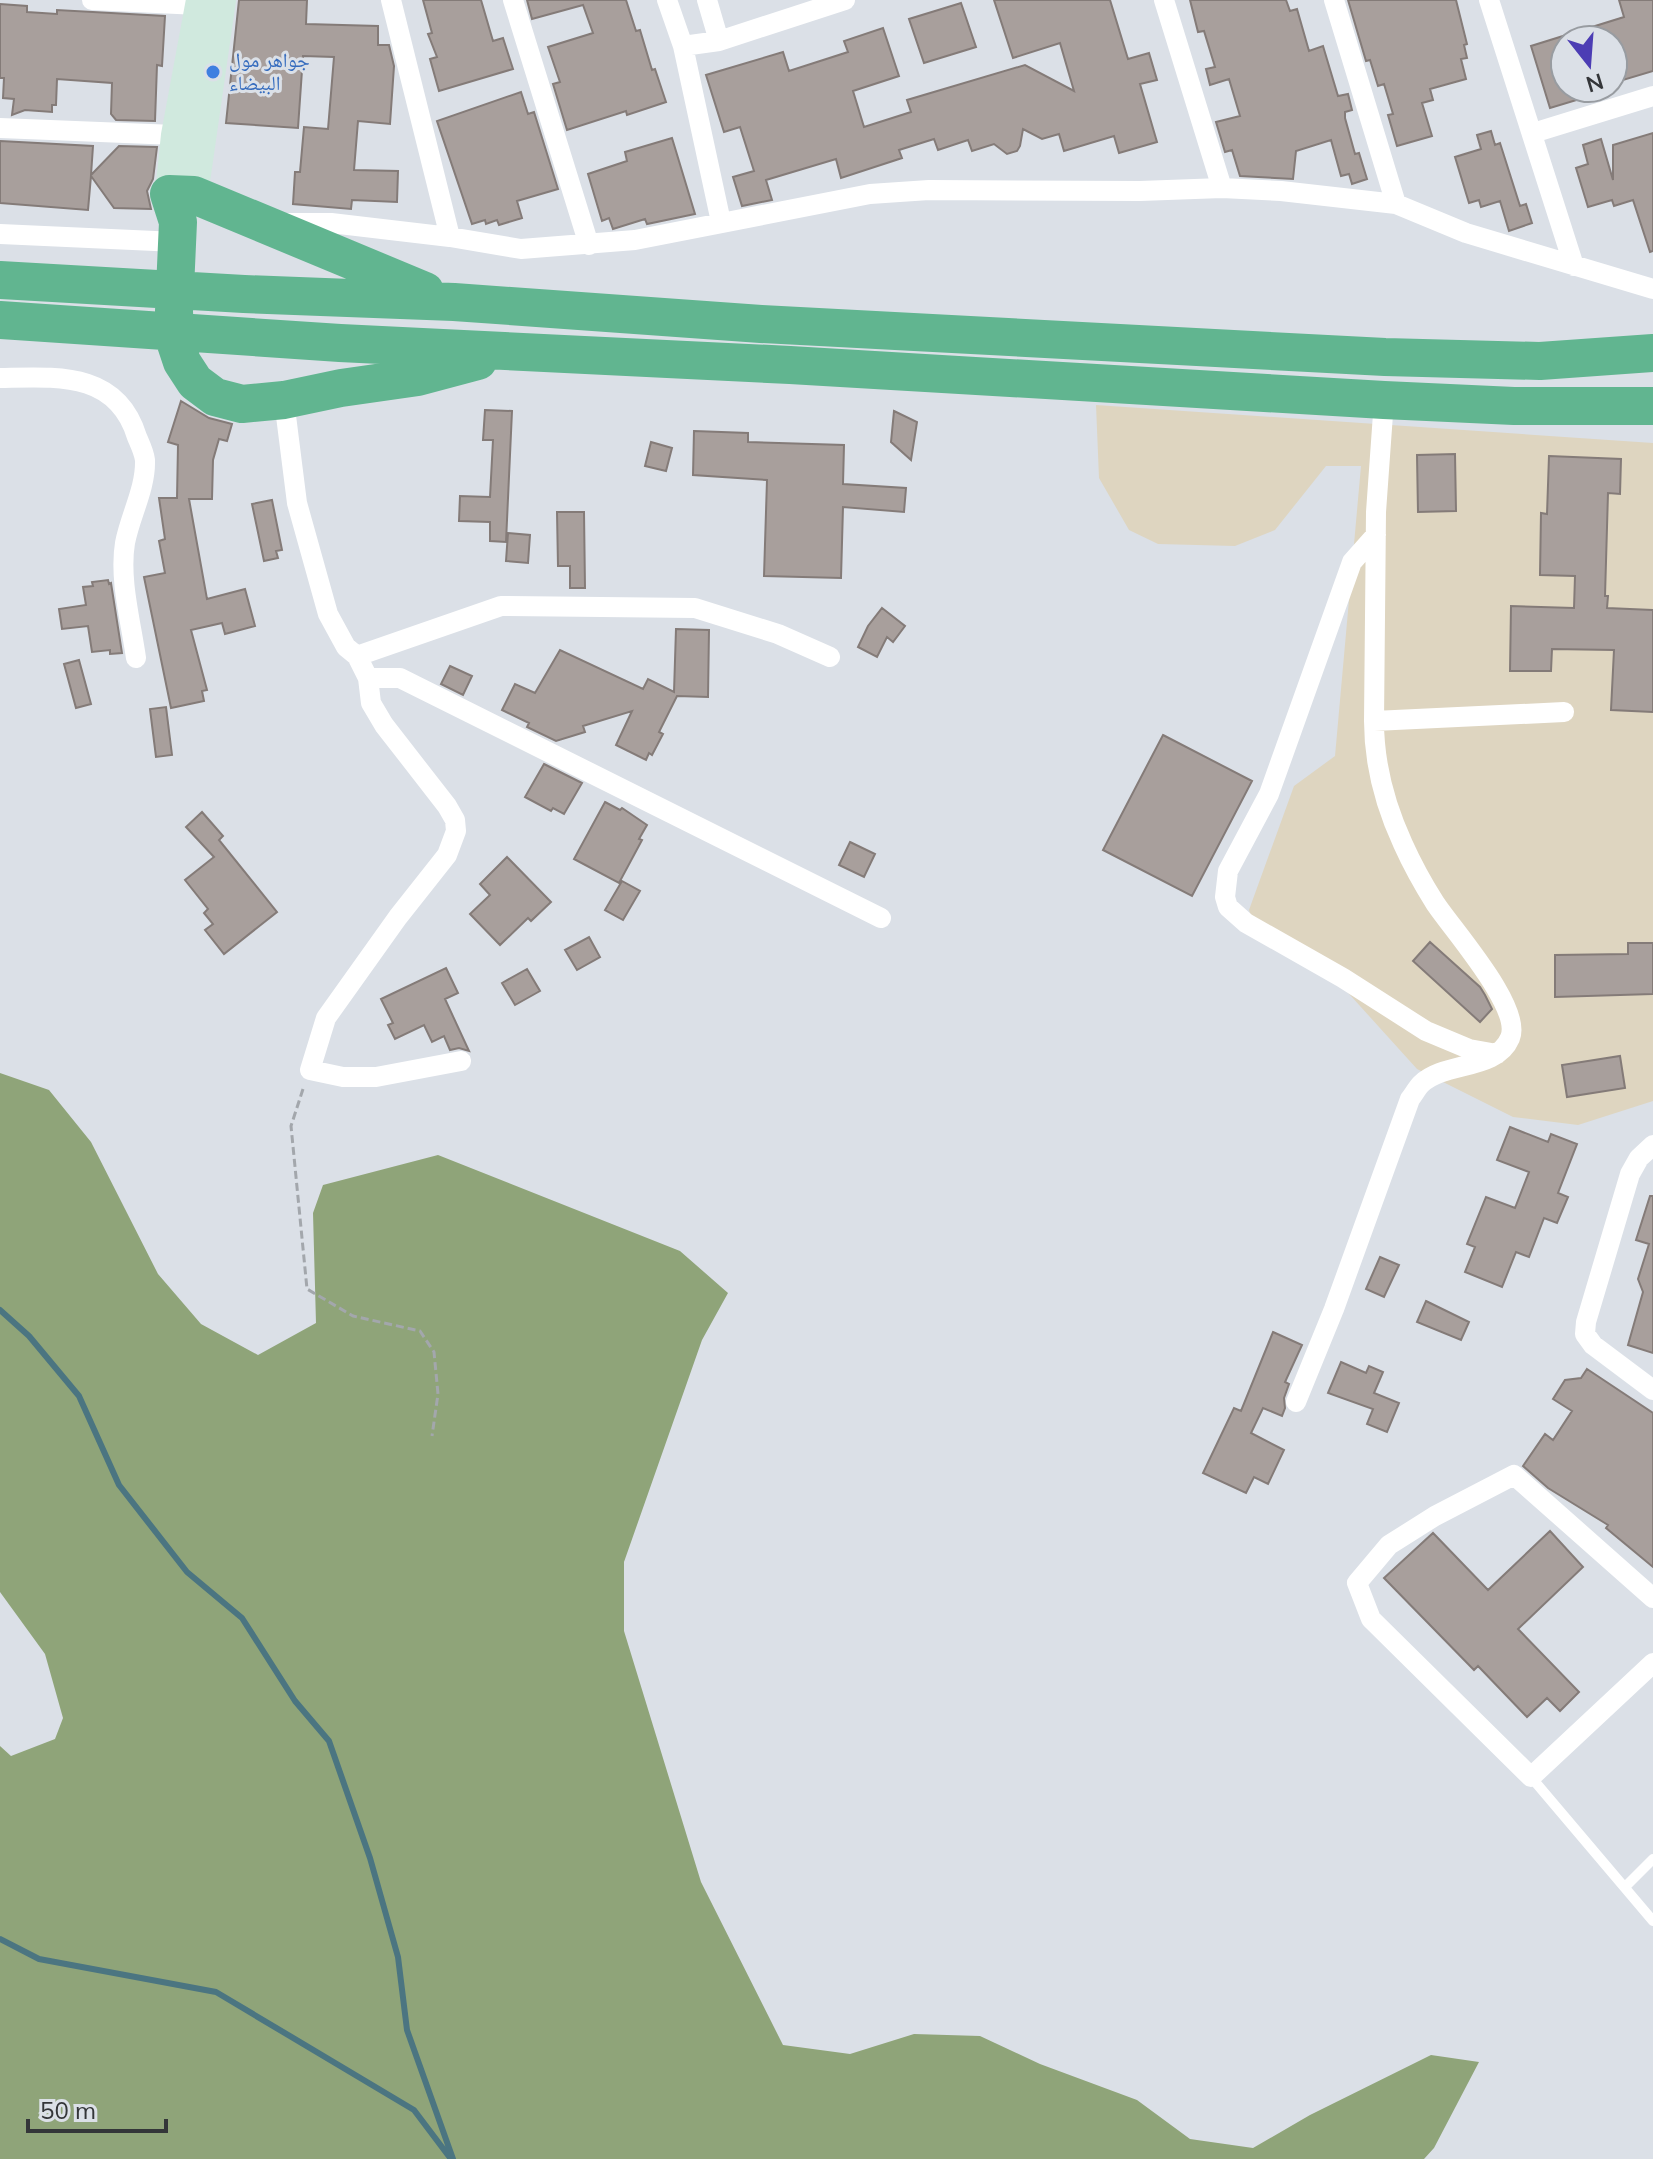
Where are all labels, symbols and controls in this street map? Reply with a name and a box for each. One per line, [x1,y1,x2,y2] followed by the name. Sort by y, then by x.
[1549,24,1629,104] north arrow
[229,47,310,95] place label: جواهر مول البيضاء
[204,63,222,81] marker: جواهر مول البيضاء
[1583,67,1607,99] text: N
[28,2083,166,2133] scale bar
[40,2095,96,2125] text: 50 m

